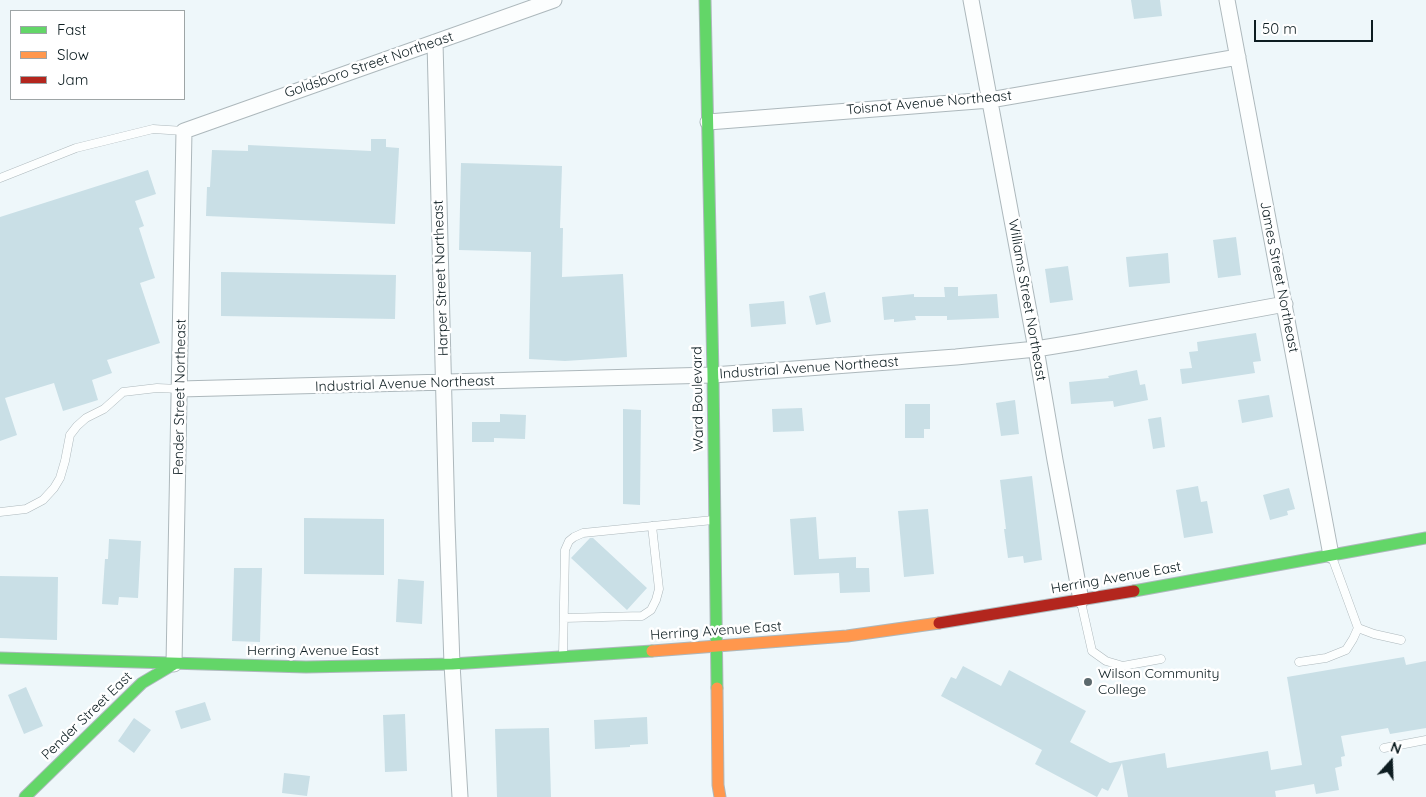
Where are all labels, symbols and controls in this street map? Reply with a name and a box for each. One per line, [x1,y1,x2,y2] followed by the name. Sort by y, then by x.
[10,10,185,100] legend
[1256,10,1375,42] scale bar
[1262,19,1297,38] text: 50 m
[57,20,86,39] text: Fast
[282,28,456,102] street label: Goldsboro Street Northeast
[57,45,89,64] text: Slow
[57,70,88,89] text: Jam
[846,87,1012,119] street label: Toisnot Avenue Northeast
[430,200,452,356] street label: Harper Street Northeast
[1256,200,1302,354] street label: James Street Northeast
[1004,218,1050,382] street label: Williams Street Northeast
[170,319,190,475] street label: Pender Street Northeast
[689,346,707,452] street label: Ward Boulevard
[719,353,899,383] street label: Industrial Avenue Northeast
[315,372,495,396] street label: Industrial Avenue Northeast
[1050,558,1182,598] street label: Herring Avenue East
[650,618,782,644] street label: Herring Avenue East
[247,643,379,659] street label: Herring Avenue East
[1098,666,1220,699] place label: Wilson Community College
[38,668,136,764] street label: Pender Street East
[1082,676,1094,688] marker: Wilson Community College
[1366,737,1416,787] north arrow
[1388,738,1404,758] text: N

